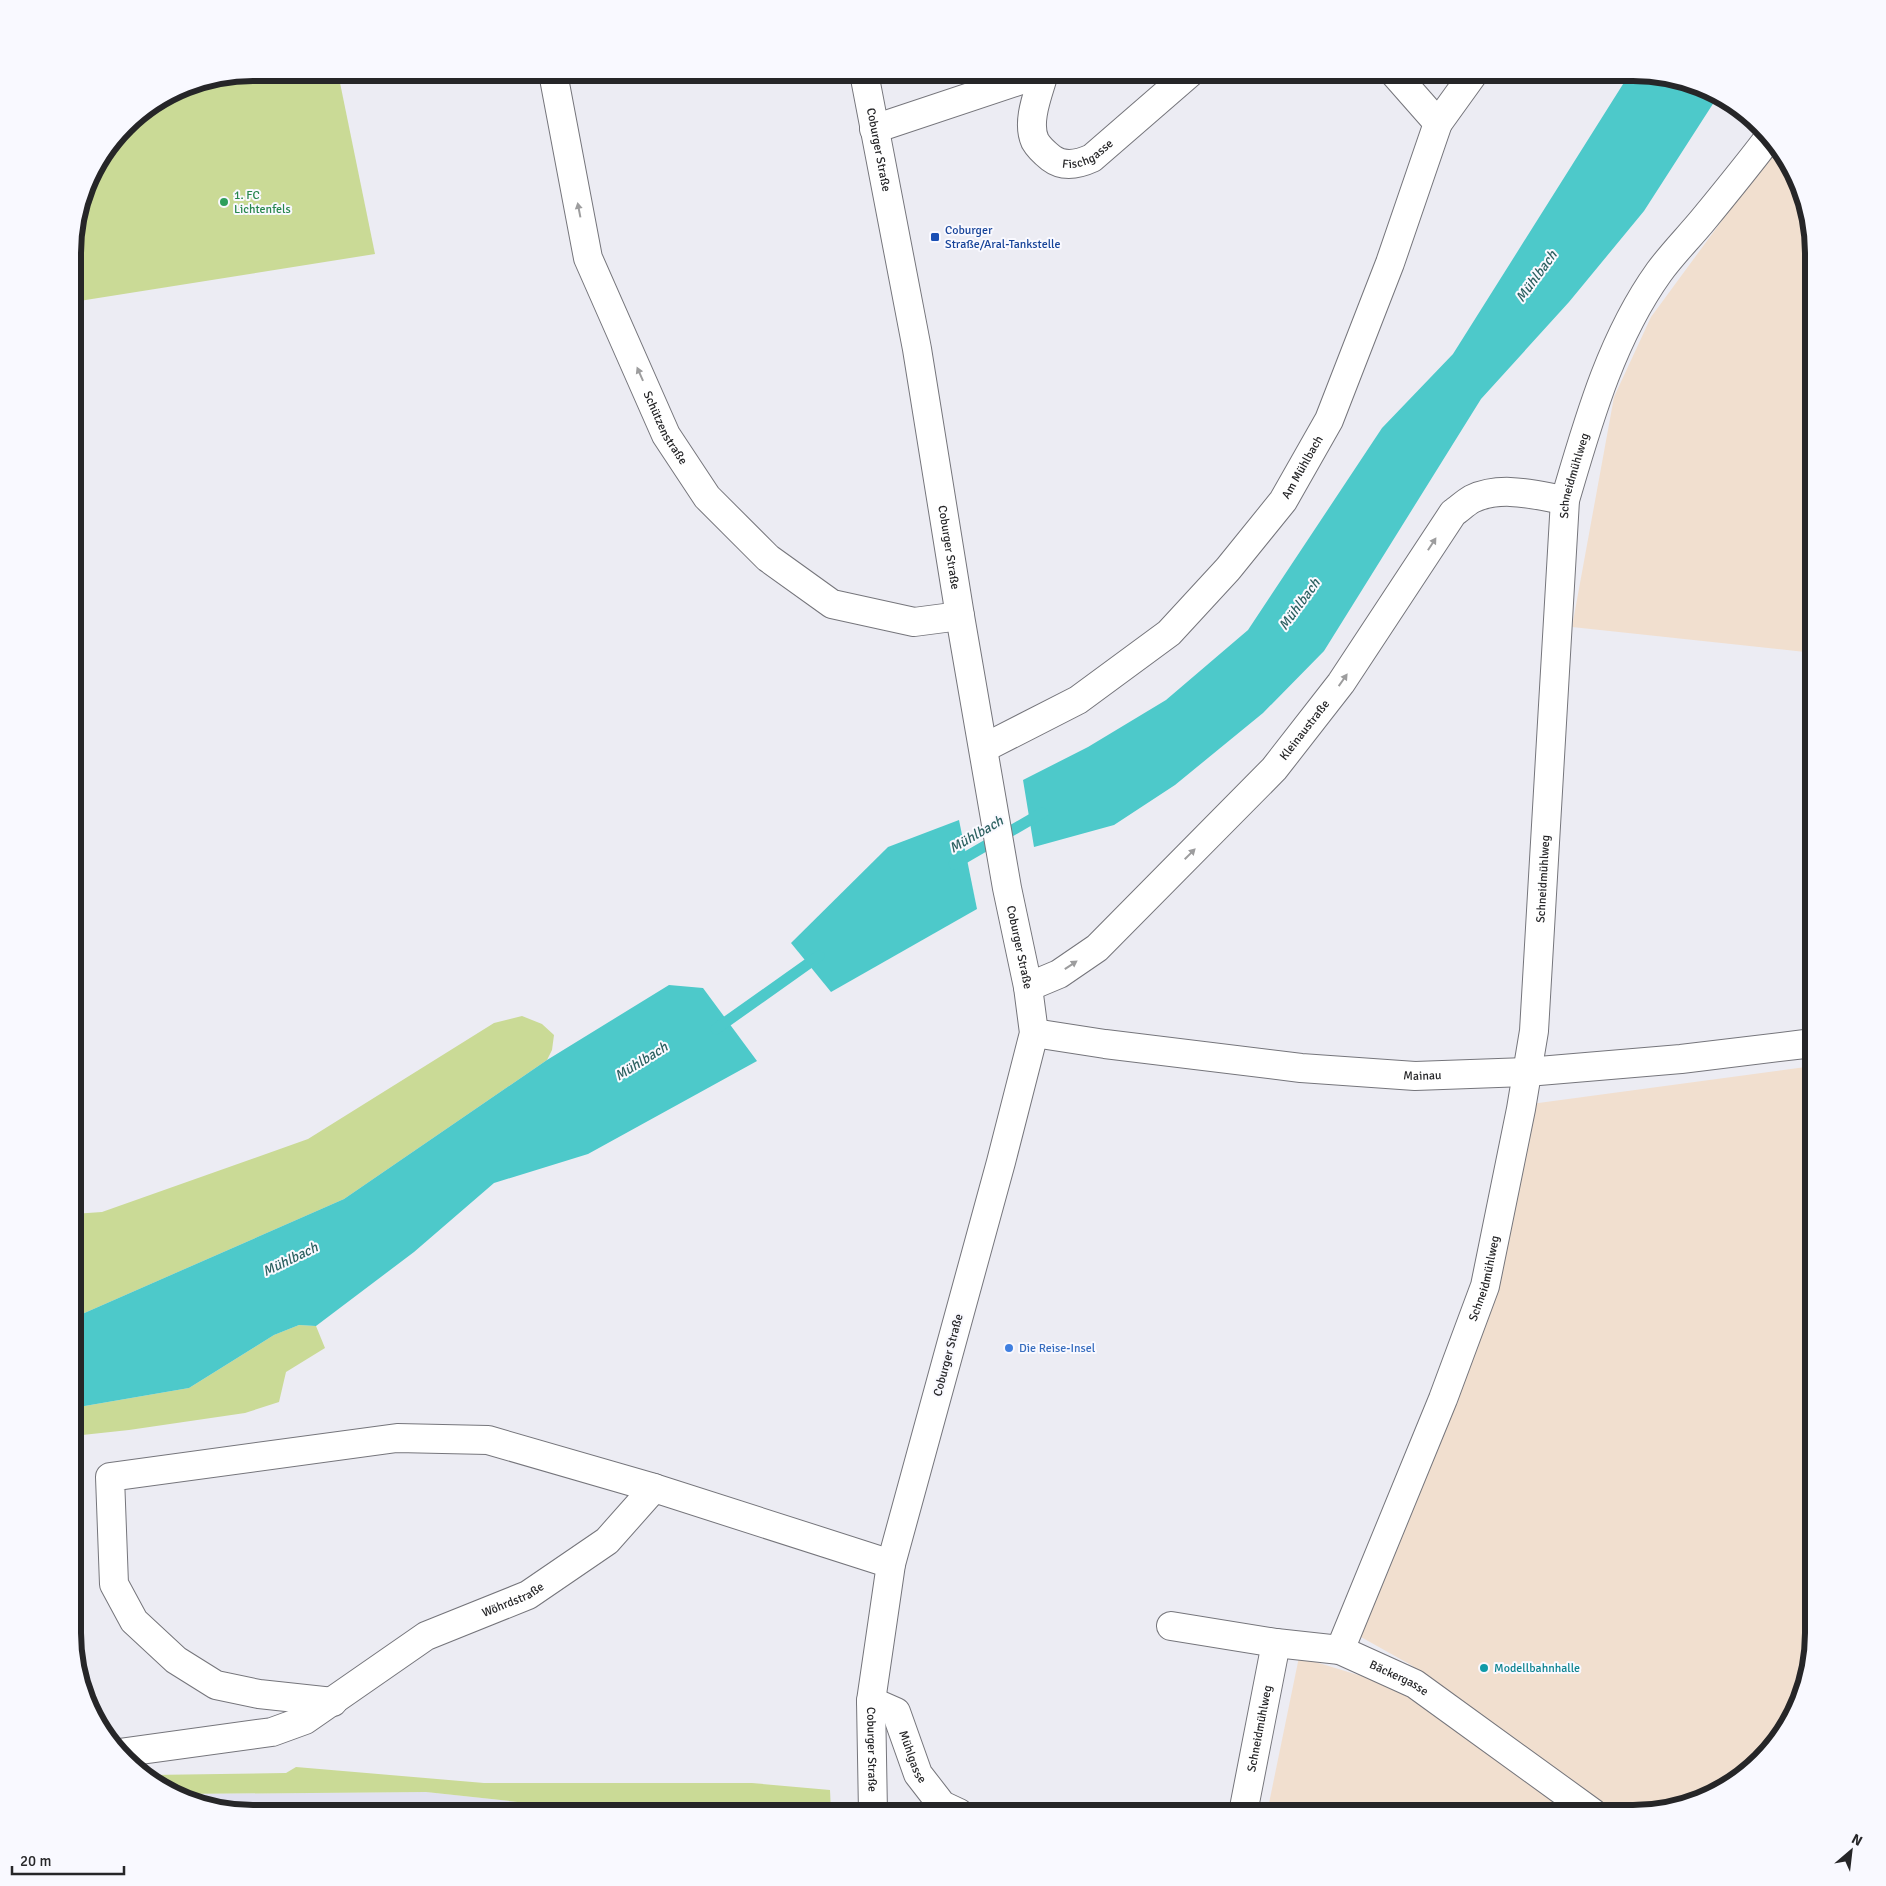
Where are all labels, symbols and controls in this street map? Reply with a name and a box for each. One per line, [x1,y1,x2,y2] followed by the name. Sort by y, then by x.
[863,107,894,193] street label: Coburger Straße
[1061,136,1116,172] street label: Fischgasse
[234,188,291,217] place label: 1. FC Lichtenfels
[218,196,230,208] marker: 1. FC Lichtenfels
[575,202,583,218] one-way arrow
[945,223,1061,252] place label: Coburger Straße/Aral-Tankstelle
[929,231,941,243] marker: Coburger Straße/Aral-Tankstelle
[1512,247,1561,305] water label: Mühlbach
[635,367,643,381] one-way arrow
[640,389,690,468] street label: Schützenstraße
[1557,431,1593,519] street label: Schneidmühlweg
[1279,433,1327,502] street label: Am Mühlbach
[934,504,963,591] street label: Coburger Straße
[1427,538,1437,551] one-way arrow
[1275,575,1324,633] water label: Mühlbach
[1338,673,1348,687] one-way arrow
[1277,697,1333,763] street label: Kleinaustraße
[946,812,1007,857] water label: Mühlbach
[1533,834,1553,923] street label: Schneidmühlweg
[1183,849,1195,861] one-way arrow
[1003,904,1035,990] street label: Coburger Straße
[1065,960,1078,970] one-way arrow
[612,1038,671,1084] water label: Mühlbach
[1403,1068,1442,1084] street label: Mainau
[1466,1234,1503,1323] street label: Schneidmühlweg
[260,1239,321,1280] water label: Mühlbach
[930,1312,967,1398] street label: Coburger Straße
[1019,1341,1096,1356] place label: Die Reise-Insel
[1003,1342,1015,1354] marker: Die Reise-Insel
[480,1579,547,1621] street label: Wöhrdstraße
[1367,1657,1431,1699] street label: Bäckergasse
[1494,1661,1580,1676] place label: Modellbahnhalle
[1478,1662,1490,1674] marker: Modellbahnhalle
[1244,1684,1276,1773] street label: Schneidmühlweg
[863,1707,880,1792] street label: Coburger Straße
[895,1729,929,1786] street label: Mühlgasse
[1826,1826,1876,1876] north arrow
[1849,1830,1865,1850] text: N
[12,1844,125,1876] scale bar
[20,1852,51,1870] text: 20 m

